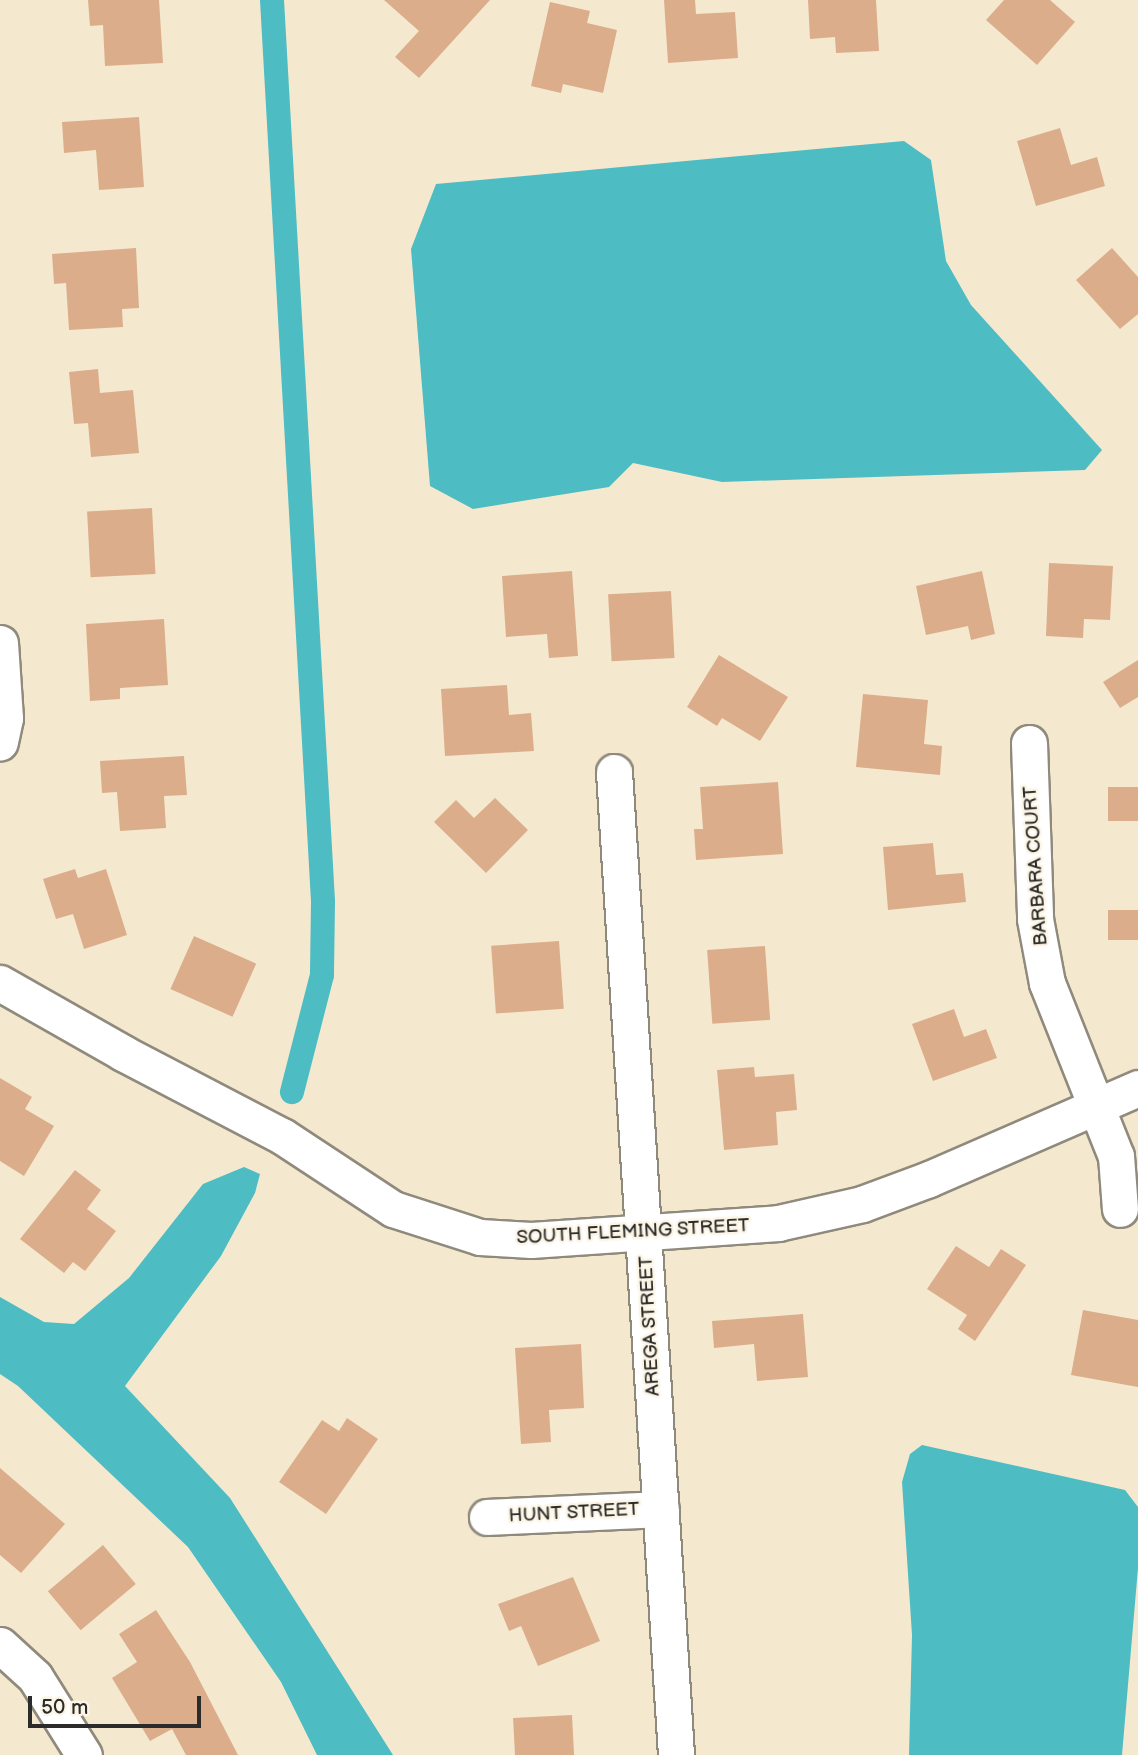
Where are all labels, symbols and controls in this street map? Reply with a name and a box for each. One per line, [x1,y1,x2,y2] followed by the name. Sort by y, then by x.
[1019,785,1053,947] street label: BARBARA COURT
[516,1215,750,1249] street label: SOUTH FLEMING STREET
[635,1255,665,1397] street label: AREGA STREET
[508,1498,640,1528] street label: HUNT STREET
[32,1682,205,1726] scale bar
[41,1695,88,1720] text: 50 m

